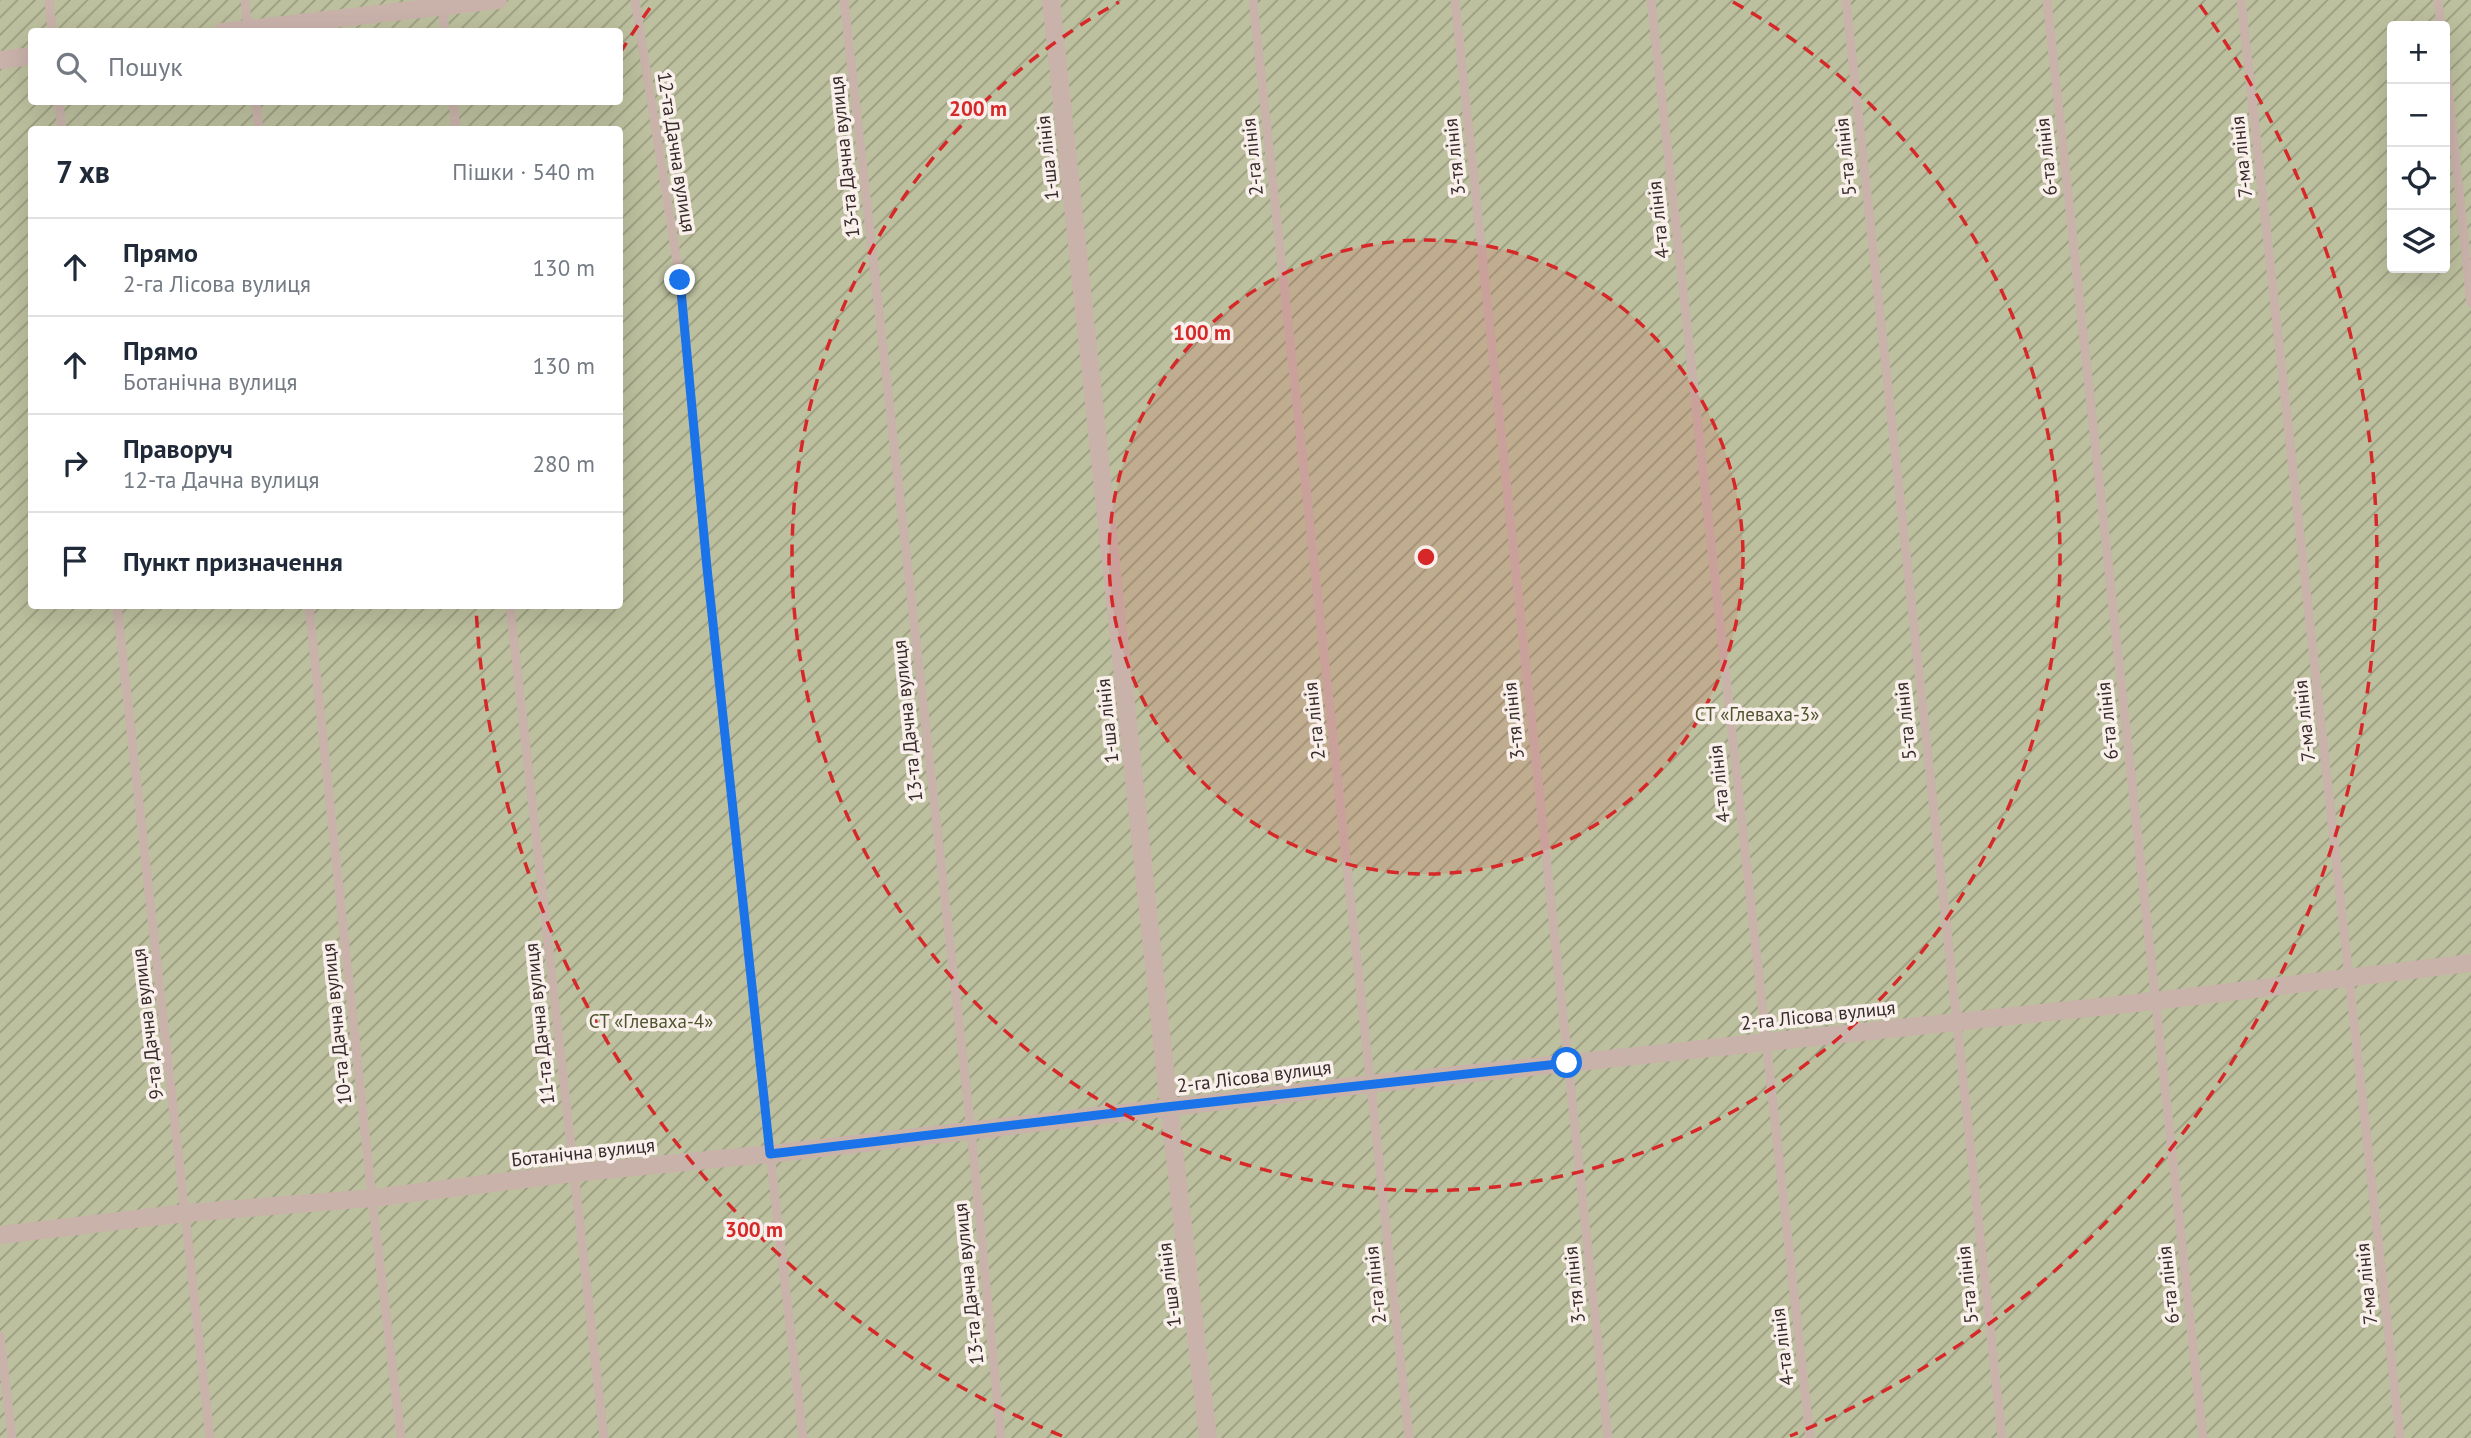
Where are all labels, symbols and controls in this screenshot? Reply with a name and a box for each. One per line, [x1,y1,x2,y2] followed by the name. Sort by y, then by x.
[2387,21,2450,273] map controls
[2387,21,2450,84] button: +
[28,28,623,105] search box
[52,48,90,86] icon: search
[108,50,183,83] text: Пошук
[652,70,702,234] street label: 12-та Дачна вулиця
[824,75,864,239] street label: 13-та Дачна вулиця
[2387,84,2450,147] button: −
[949,95,1007,122] text: 200 m
[1031,115,1063,201] street label: 1-ша лінія
[2225,115,2257,199] street label: 7-ма лінія
[1236,117,1268,197] street label: 2-га лінія
[1438,117,1470,197] street label: 3-тя лінія
[1829,117,1861,197] street label: 5-та лінія
[2030,117,2062,197] street label: 6-та лінія
[2387,147,2450,210] button: locate
[56,152,110,191] text: 7 хв
[452,157,595,186] text: Пішки · 540 m
[1642,180,1674,260] street label: 4-та лінія
[2387,210,2450,273] button: layers
[123,236,198,269] text: Прямо
[56,248,94,286] icon: ahead
[533,253,595,282] text: 130 m
[664,264,695,295] route end
[123,269,311,298] text: 2-га Лісова вулиця
[1173,319,1231,346] text: 100 m
[123,334,198,367] text: Прямо
[56,346,94,384] icon: ahead
[533,351,595,380] text: 130 m
[123,367,298,396] text: Ботанічна вулиця
[123,432,233,465] text: Праворуч
[56,444,94,482] icon: right
[533,449,595,478] text: 280 m
[123,465,320,494] text: 12-та Дачна вулиця
[56,542,94,580] icon: arrive
[123,545,343,578] text: Пункт призначення
[1414,545,1438,569] centre of rings
[887,639,927,803] street label: 13-та Дачна вулиця
[1091,678,1123,764] street label: 1-ша лінія
[2288,679,2320,763] street label: 7-ма лінія
[1298,681,1330,761] street label: 2-га лінія
[1497,681,1529,761] street label: 3-тя лінія
[1889,681,1921,761] street label: 5-та лінія
[2091,681,2123,761] street label: 6-та лінія
[1695,702,1819,726] park label: СТ «Глеваха-3»
[1703,744,1735,824] street label: 4-та лінія
[316,942,356,1106] street label: 10-та Дачна вулиця
[519,942,559,1106] street label: 11-та Дачна вулиця
[126,947,168,1101] street label: 9-та Дачна вулиця
[1740,995,1896,1035] street label: 2-га Лісова вулиця
[589,1009,713,1033] park label: СТ «Глеваха-4»
[1551,1047,1582,1078] route start
[1176,1055,1332,1097] street label: 2-га Лісова вулиця
[510,1133,656,1171] street label: Ботанічна вулиця
[948,1202,988,1366] street label: 13-та Дачна вулиця
[725,1216,783,1243] text: 300 m
[1152,1242,1186,1328] street label: 1-ша лінія
[2350,1242,2382,1326] street label: 7-ма лінія
[1359,1245,1391,1325] street label: 2-га лінія
[1558,1245,1590,1325] street label: 3-тя лінія
[1951,1245,1983,1325] street label: 5-та лінія
[2152,1245,2184,1325] street label: 6-та лінія
[1765,1307,1799,1387] street label: 4-та лінія

